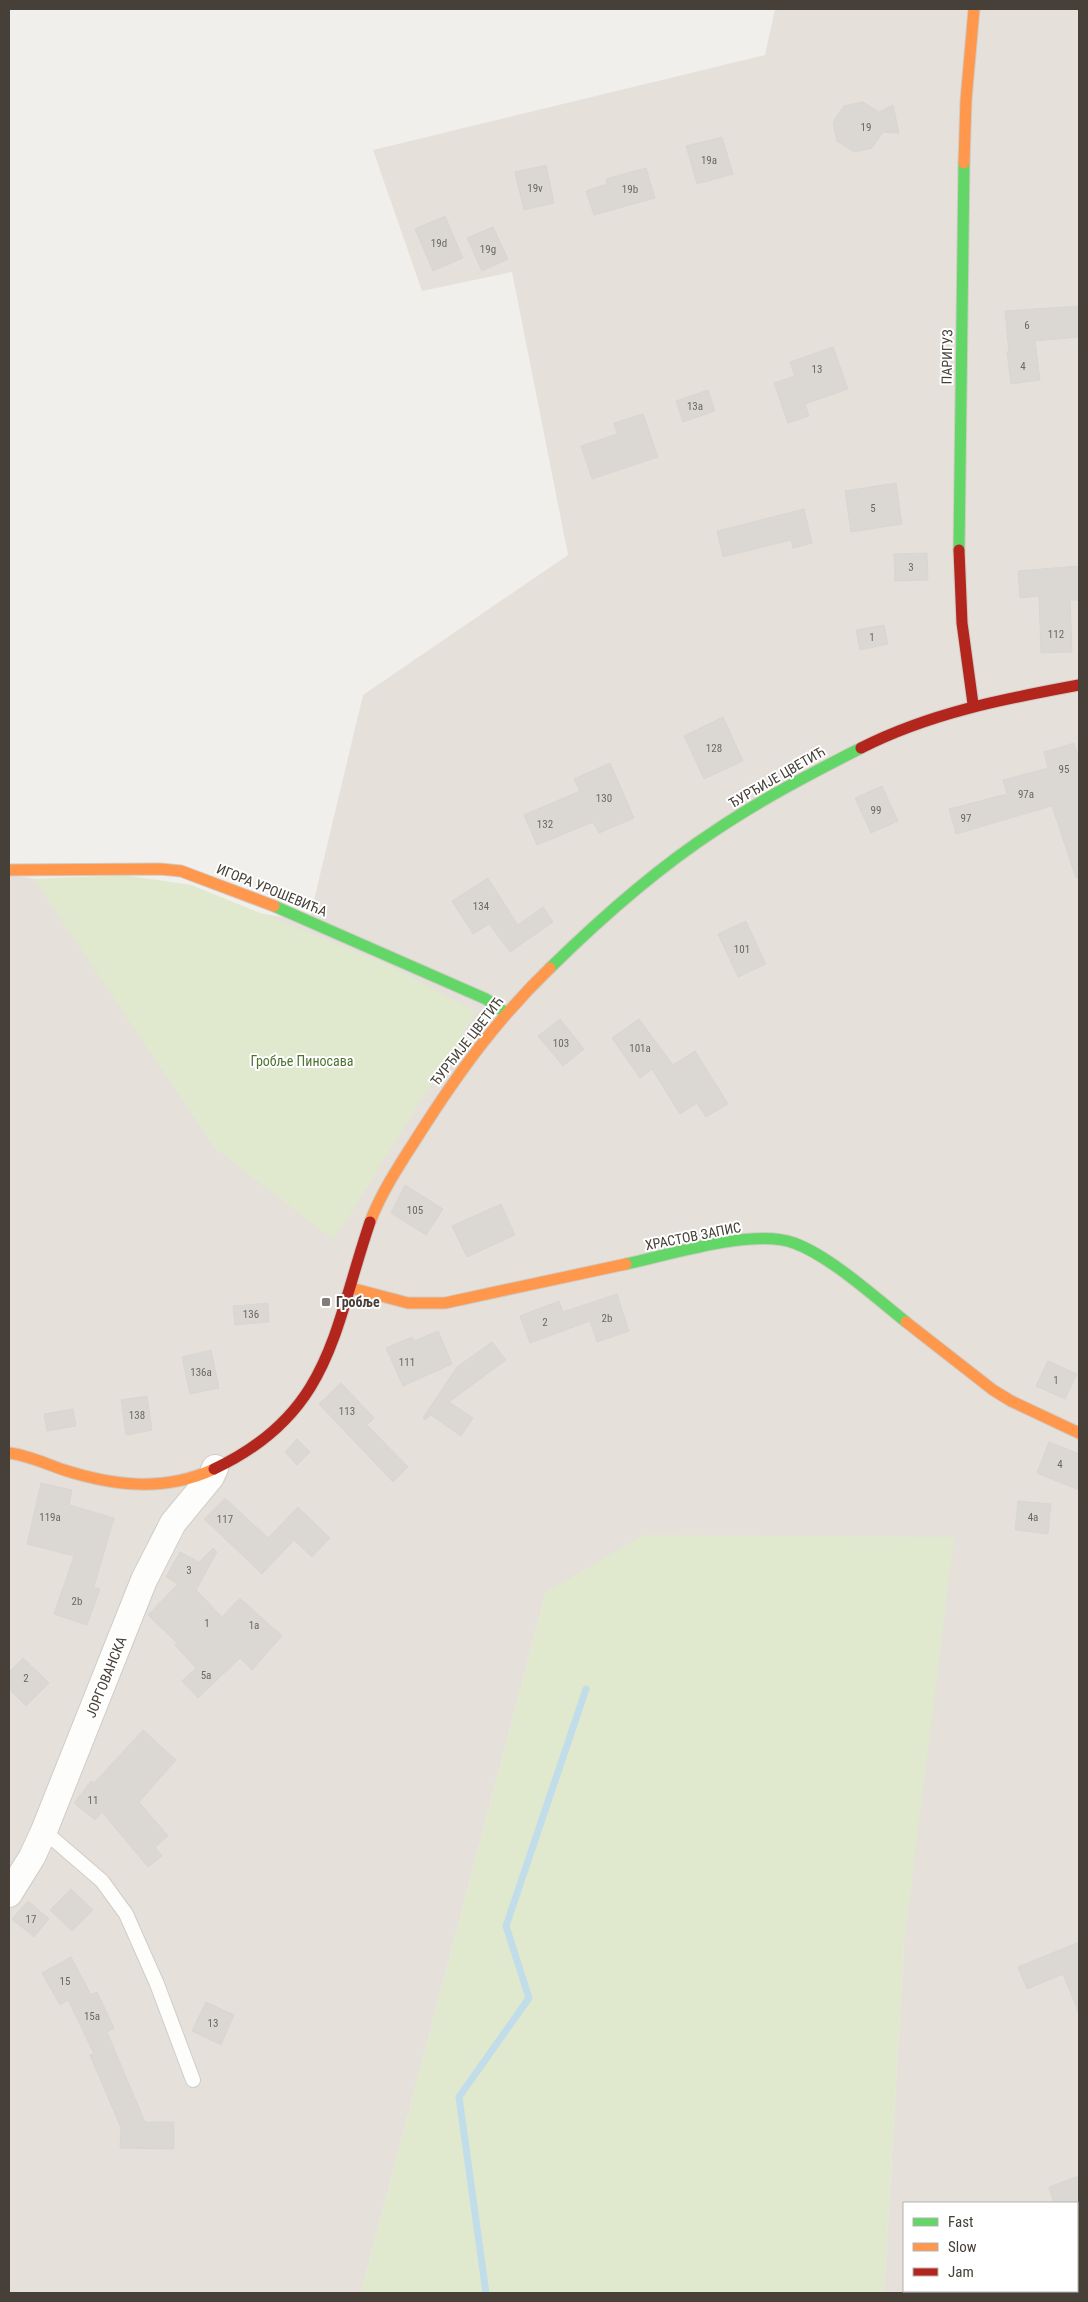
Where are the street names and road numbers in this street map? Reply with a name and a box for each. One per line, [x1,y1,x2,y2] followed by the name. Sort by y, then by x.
[939,329,955,385] street label: ПАРИГУЗ
[726,743,828,811] street label: ЂУРЂИЈЕ ЦВЕТИЋ
[214,861,330,919] street label: ИГОРА УРОШЕВИЋА
[427,993,507,1089] street label: ЂУРЂИЈЕ ЦВЕТИЋ
[644,1219,742,1253] street label: ХРАСТОВ ЗАПИС
[82,1634,130,1720] street label: ЈОРГОВАНСКА

